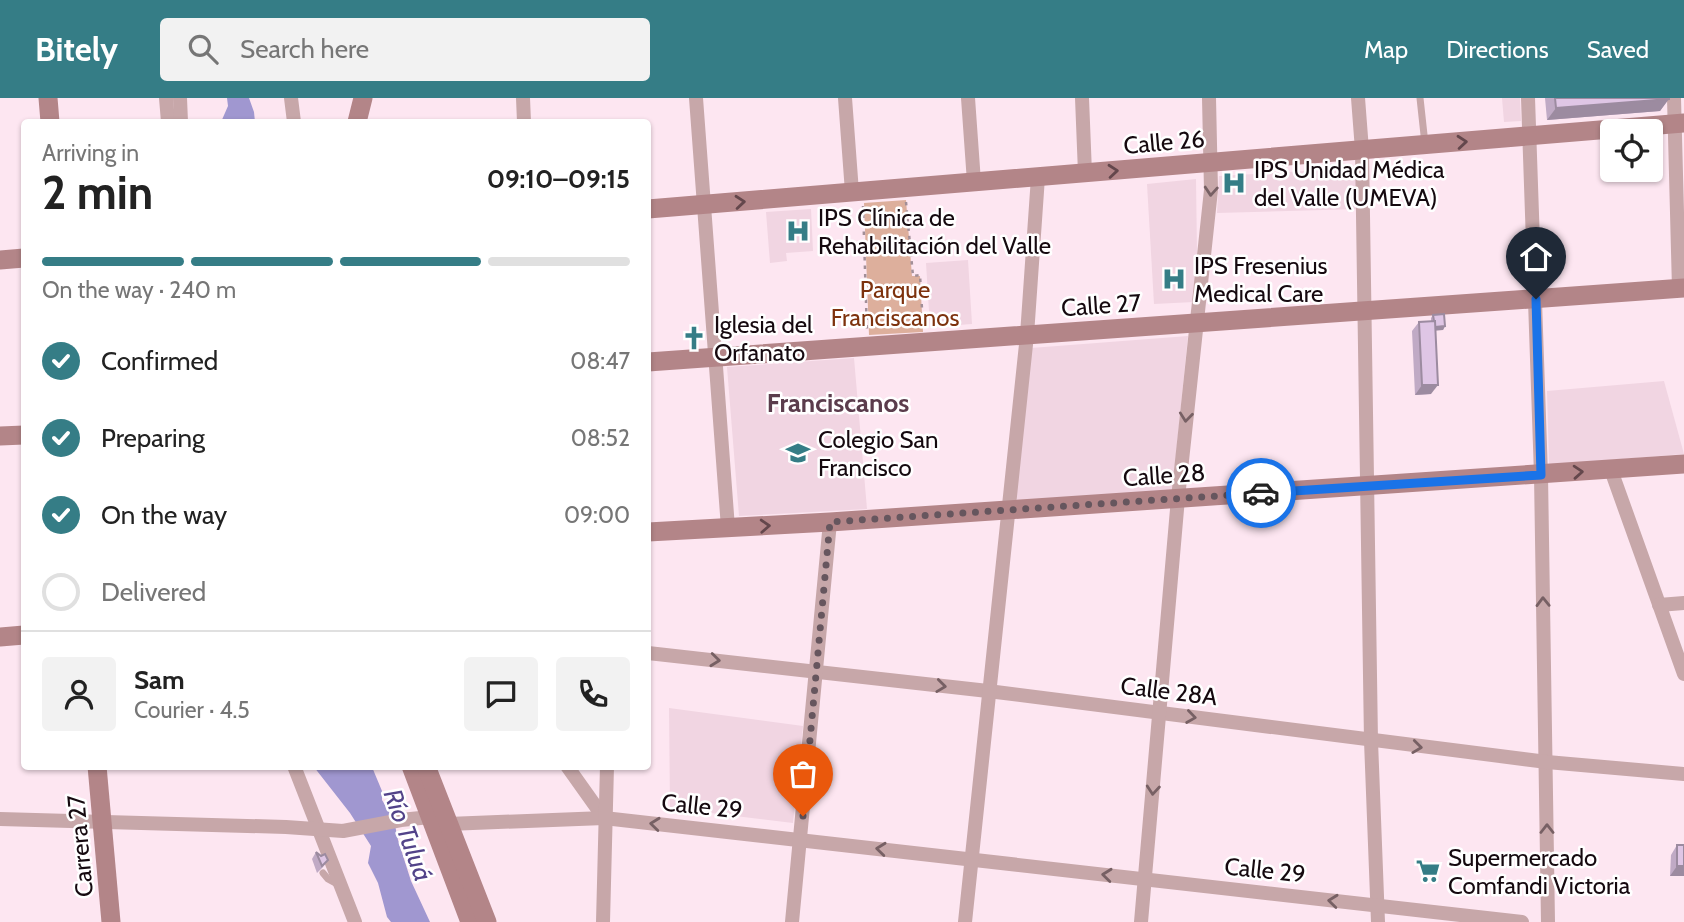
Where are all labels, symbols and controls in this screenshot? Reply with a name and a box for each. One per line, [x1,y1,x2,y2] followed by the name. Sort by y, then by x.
[160,18,650,81] search box
[35,29,118,69] text: Bitely
[184,30,222,68] icon: search
[240,33,369,65] text: Search here
[1364,35,1408,64] text: Map
[1446,35,1549,64] text: Directions
[1587,35,1649,64] text: Saved
[1600,119,1663,182] map controls
[1600,119,1663,182] button: locate
[1122,124,1206,160] street label: Calle 26
[1457,135,1468,150] one-way arrow
[42,139,139,167] text: Arriving in
[1254,155,1445,212] place label: IPS Unidad Médica del Valle (UMEVA)
[487,163,630,195] text: 09:10–09:15
[1108,164,1119,179] one-way arrow
[42,165,153,221] text: 2 min
[1220,169,1248,197] hospital icon: IPS Unidad Médica del Valle (UMEVA)
[1204,185,1219,196] one-way arrow
[734,194,746,209] one-way arrow
[818,203,1051,260] place label: IPS Clínica de Rehabilitación del Valle
[784,217,812,245] hospital icon: IPS Clínica de Rehabilitación del Valle
[1506,227,1566,299] pin
[1517,238,1555,276] icon: home
[1194,251,1328,308] place label: IPS Fresenius Medical Care
[1160,265,1188,293] hospital icon: IPS Fresenius Medical Care
[831,275,959,332] park label: Parque Franciscanos
[42,276,236,304] text: On the way · 240 m
[1060,288,1142,322] street label: Calle 27
[714,310,813,367] place label: Iglesia del Orfanato
[680,324,708,352] church icon: Iglesia del Orfanato
[42,342,80,380] icon: check
[101,345,218,377] text: Confirmed
[570,347,630,375] text: 08:47
[767,387,909,419] district label: Franciscanos
[1179,411,1194,423] one-way arrow
[42,419,80,457] icon: check
[101,422,205,454] text: Preparing
[571,424,630,452] text: 08:52
[818,425,939,482] place label: Colegio San Francisco
[784,439,812,467] school or university icon: Colegio San Francisco
[1122,458,1206,492] street label: Calle 28
[1226,458,1296,528] courier
[1573,465,1584,480] one-way arrow
[1242,474,1280,512] icon: car
[42,496,80,534] icon: check
[101,499,227,531] text: On the way
[564,501,630,529] text: 09:00
[759,519,770,534] one-way arrow
[101,576,206,608] text: Delivered
[1536,596,1551,607] one-way arrow
[710,652,721,667] one-way arrow
[42,657,116,731] button: person
[464,657,538,731] button: chat
[556,657,630,731] button: phone
[134,664,185,696] text: Sam
[1119,671,1219,711] street label: Calle 28A
[936,678,947,693] one-way arrow
[134,696,250,724] text: Courier · 4.5
[1186,709,1197,724] one-way arrow
[1411,739,1423,754] one-way arrow
[773,744,833,816] pin
[784,755,822,793] icon: bag
[377,784,439,886] water label: Río Tuluá
[1146,785,1161,796] one-way arrow
[660,787,744,825] street label: Calle 29
[61,794,99,898] street label: Carrera 27
[649,816,660,831] one-way arrow
[1539,824,1555,834] one-way arrow
[875,842,886,857] one-way arrow
[1448,843,1631,900] place label: Supermercado Comfandi Victoria
[1223,851,1307,889] street label: Calle 29
[1414,857,1442,885] supermarket icon: Supermercado Comfandi Victoria
[1101,868,1112,883] one-way arrow
[1327,893,1339,908] one-way arrow

